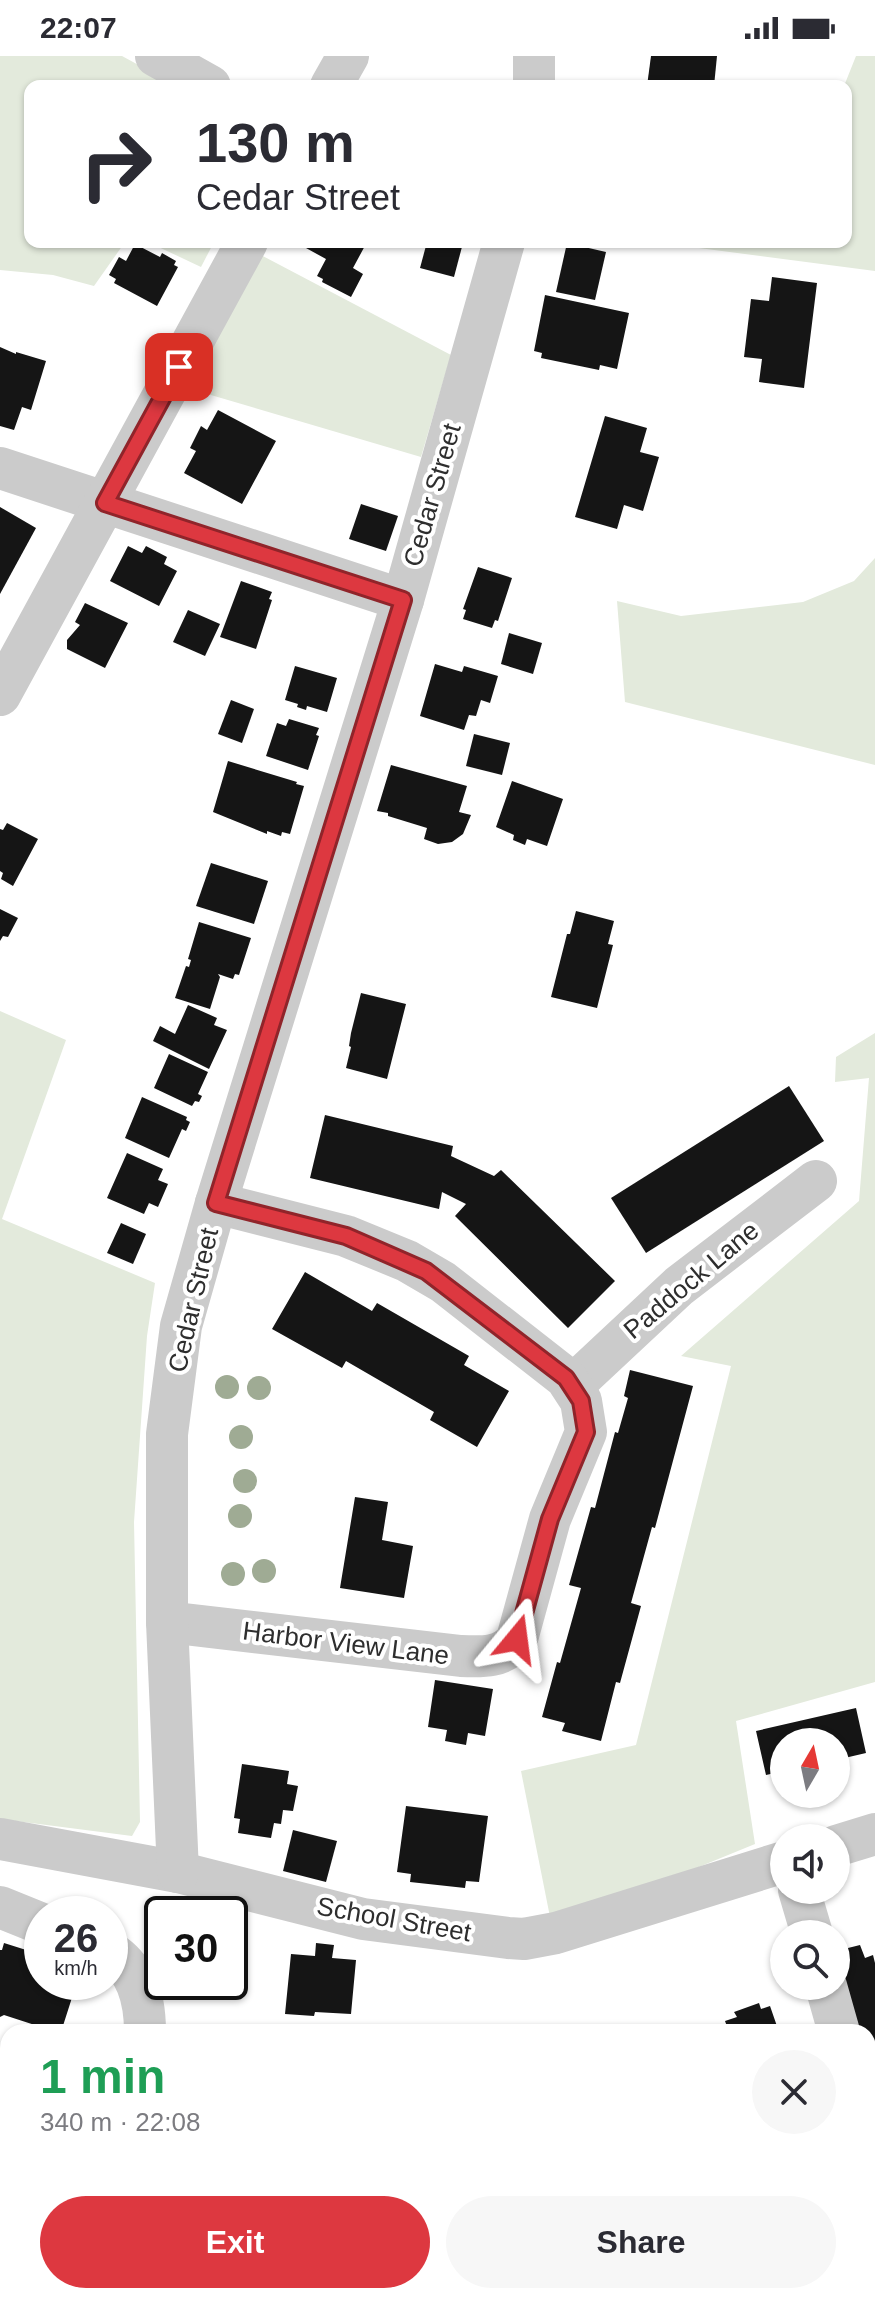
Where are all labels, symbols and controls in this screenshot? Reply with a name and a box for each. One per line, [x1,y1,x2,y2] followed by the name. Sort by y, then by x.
[40,11,117,44] text: 22:07
[196,111,355,174] text: 130 m
[64,112,168,216] icon: right
[196,177,400,218] text: Cedar Street
[145,333,213,401] pin
[157,345,201,389] icon: arrive
[397,419,467,570] street label: Cedar Street
[618,1215,764,1345] street label: Paddock Lane
[162,1224,224,1375] street label: Cedar Street
[475,1597,559,1681] position arrow
[241,1615,451,1671] street label: Harbor View Lane
[770,1728,850,1808] north arrow
[770,1728,850,2000] map controls
[770,1824,850,1904] button: sound
[315,1891,474,1947] street label: School Street
[144,1896,248,2000] speed limit sign: 30
[54,1916,98,1960] text: 26
[770,1920,850,2000] button: search
[54,1957,98,1979] text: km/h
[40,2050,165,2103] text: 1 min
[752,2050,836,2134] button: close
[40,2107,200,2137] text: 340 m · 22:08
[40,2196,430,2288] button: Exit
[446,2196,836,2288] button: Share

